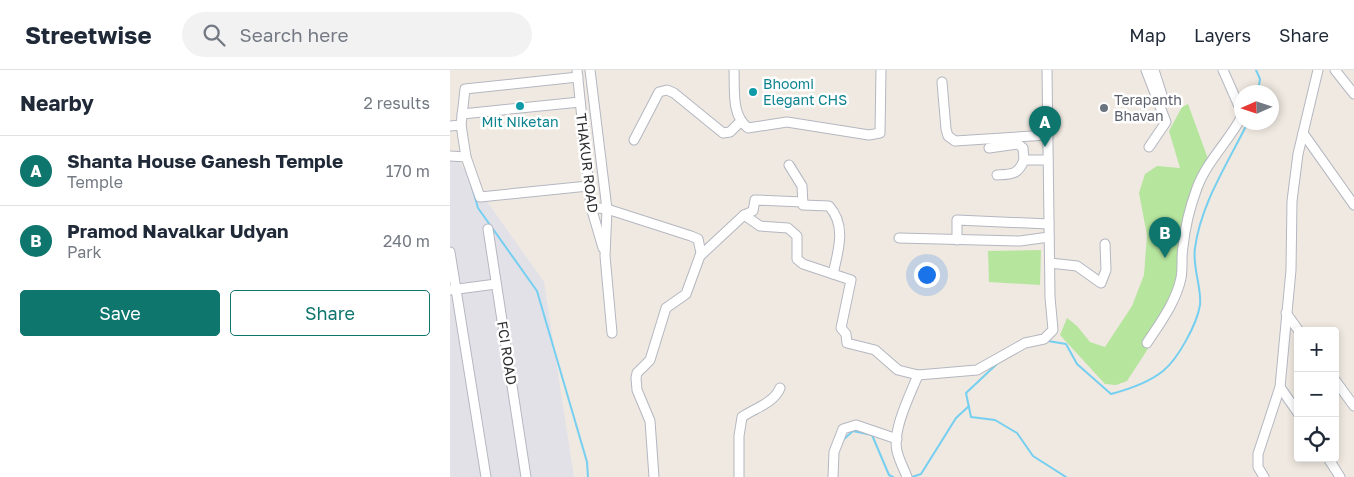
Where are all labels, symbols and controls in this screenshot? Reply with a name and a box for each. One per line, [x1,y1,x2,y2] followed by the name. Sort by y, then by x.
[182,12,532,57] search box
[25,20,152,49] text: Streetwise
[200,21,228,49] icon: search
[240,23,348,46] text: Search here
[1129,24,1166,46] text: Map
[1194,24,1251,46] text: Layers
[1279,24,1329,46] text: Share
[763,75,847,108] place label: Bhoomi Elegant CHS
[1234,85,1279,130] north arrow
[747,86,759,98] marker: Bhoomi Elegant CHS
[20,90,94,116] text: Nearby
[1114,91,1182,124] place label: Terapanth Bhavan
[364,93,430,113] text: 2 results
[514,100,526,112] marker: Mit Niketan
[1098,102,1110,114] marker: Terapanth Bhavan
[1029,106,1061,147] pin: A
[573,112,602,214] street label: THAKUR ROAD
[481,113,559,130] place label: Mit Niketan
[67,149,343,172] text: Shanta House Ganesh Temple
[30,161,42,181] text: A
[386,161,430,181] text: 170 m
[67,172,123,192] text: Temple
[1149,217,1181,258] pin: B
[67,219,288,242] text: Pramod Navalkar Udyan
[30,231,42,251] text: B
[383,231,430,251] text: 240 m
[67,242,102,262] text: Park
[914,262,940,288] your location
[20,290,220,336] button: Save
[230,290,430,336] button: Share
[494,320,521,386] street label: FCI ROAD
[1294,327,1339,462] map controls
[1294,327,1339,372] button: +
[1294,372,1339,417] button: −
[1294,417,1339,462] button: locate

